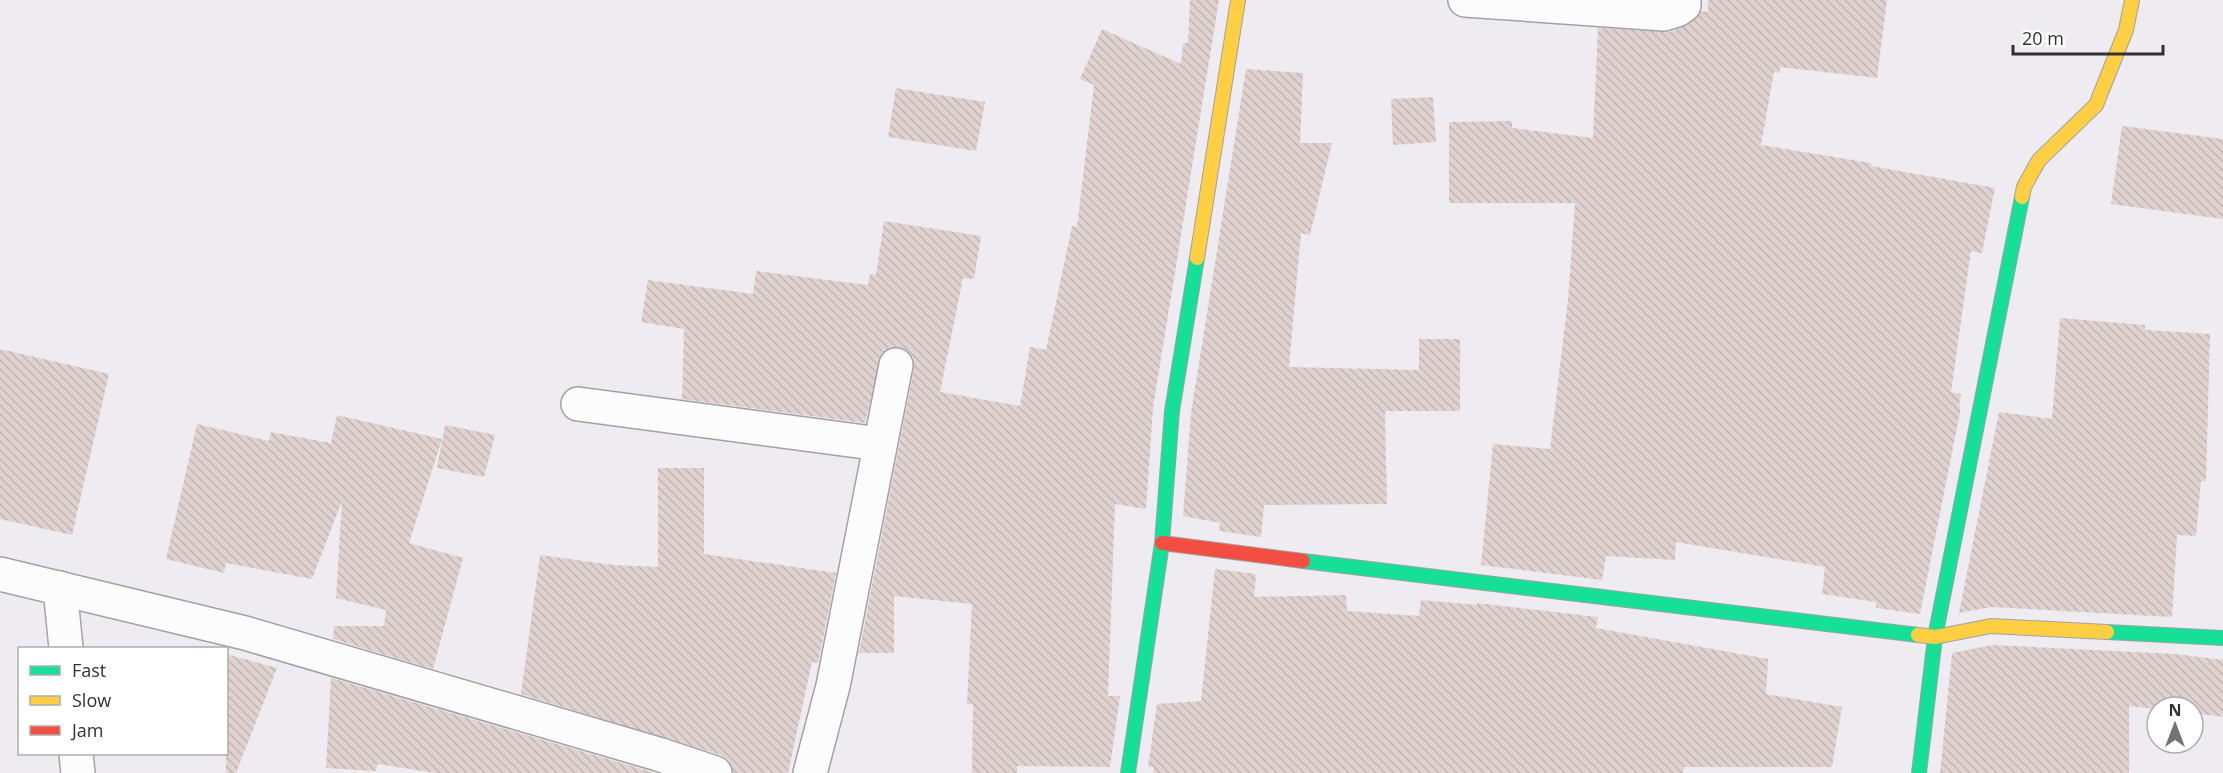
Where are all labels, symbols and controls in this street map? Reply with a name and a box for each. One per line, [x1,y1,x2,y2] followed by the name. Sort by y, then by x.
[2013,18,2163,56] scale bar
[2022,26,2064,50] text: 20 m
[18,647,228,755] legend
[72,658,106,682] text: Fast
[72,688,111,712] text: Slow
[2145,695,2205,755] north arrow
[2168,699,2182,721] text: N
[70,718,104,742] text: Jam

